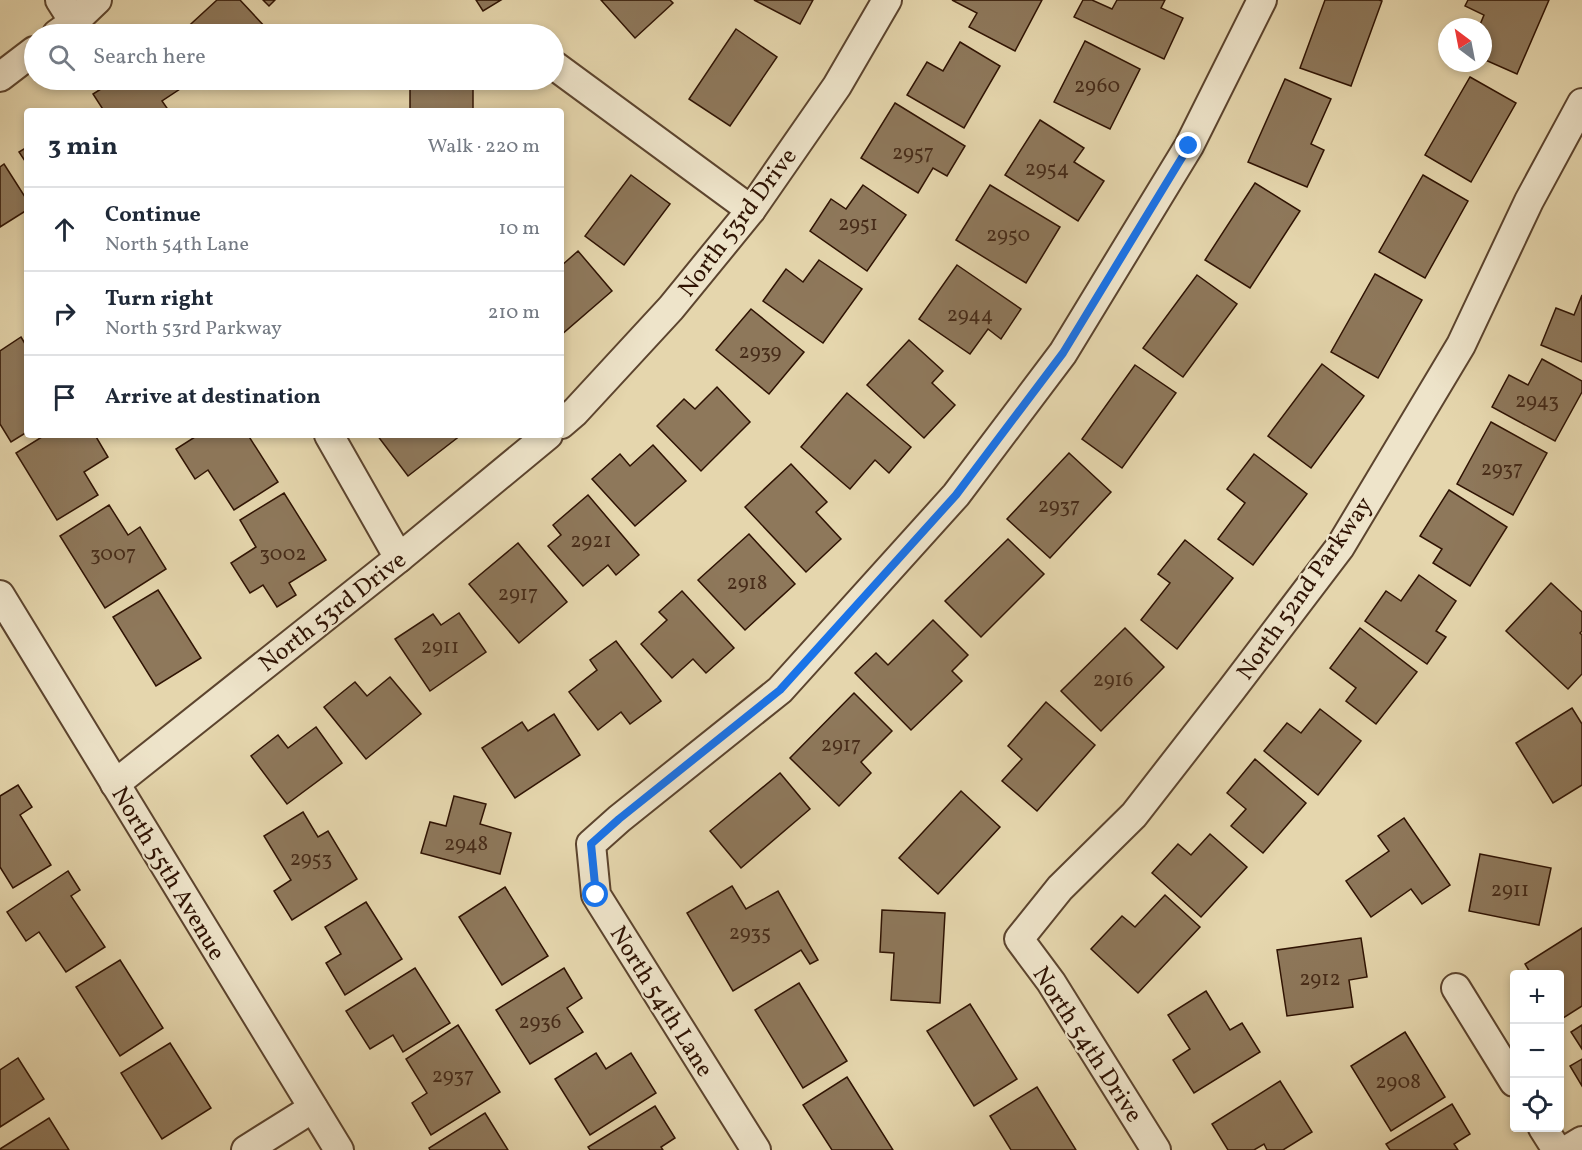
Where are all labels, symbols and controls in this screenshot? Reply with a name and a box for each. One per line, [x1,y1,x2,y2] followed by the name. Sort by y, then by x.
[1438,18,1492,72] north arrow
[24,24,564,90] search box
[45,41,78,74] icon: search
[93,42,206,73] text: Search here
[1074,72,1120,101] house number: 2960
[48,129,118,165] text: 3 min
[1175,132,1201,158] route end
[428,133,540,161] text: Walk · 220 m
[892,139,934,168] house number: 2957
[671,141,806,305] street label: North 53rd Drive
[1025,155,1069,184] house number: 2954
[105,200,201,231] text: Continue
[838,210,878,239] house number: 2951
[48,213,81,246] icon: ahead
[499,215,540,243] text: 10 m
[986,221,1030,250] house number: 2950
[105,231,249,259] text: North 54th Lane
[105,284,213,315] text: Turn right
[48,297,81,330] icon: right
[488,299,540,327] text: 210 m
[947,301,993,330] house number: 2944
[105,315,282,343] text: North 53rd Parkway
[739,338,781,367] house number: 2939
[48,381,81,414] icon: arrive
[105,382,321,413] text: Arrive at destination
[1515,387,1559,416] house number: 2943
[1481,455,1523,484] house number: 2937
[1229,490,1382,688] street label: North 52nd Parkway
[1038,492,1080,521] house number: 2937
[570,527,612,556] house number: 2921
[90,540,136,569] house number: 3007
[259,540,307,569] house number: 3002
[252,544,414,681] street label: North 53rd Drive
[727,569,767,598] house number: 2918
[498,580,538,609] house number: 2917
[421,633,459,662] house number: 2911
[1093,666,1133,695] house number: 2916
[821,731,861,760] house number: 2917
[102,781,233,967] street label: North 55th Avenue
[444,830,488,859] house number: 2948
[290,845,332,874] house number: 2953
[1491,876,1529,905] house number: 2911
[582,881,608,907] route start
[729,919,771,948] house number: 2935
[600,920,720,1084] street label: North 54th Lane
[1023,960,1150,1130] street label: North 54th Drive
[1299,965,1341,994] house number: 2912
[1510,970,1564,1132] map controls
[1510,970,1564,1024] button: +
[519,1008,561,1037] house number: 2936
[1510,1024,1564,1078] button: −
[432,1062,474,1091] house number: 2937
[1375,1068,1421,1097] house number: 2908
[1510,1078,1564,1132] button: locate

